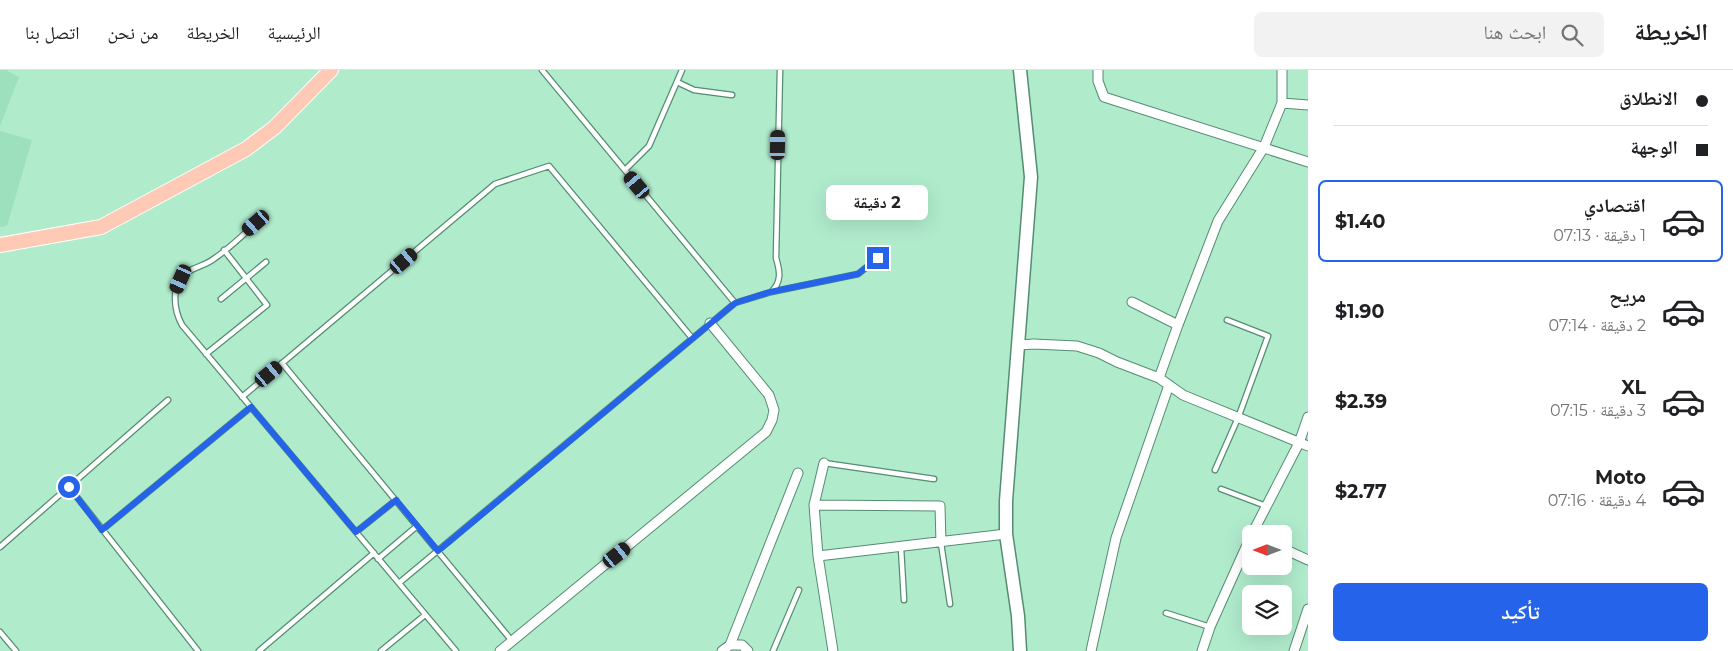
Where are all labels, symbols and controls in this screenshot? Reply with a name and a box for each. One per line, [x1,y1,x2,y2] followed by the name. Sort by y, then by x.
[1254,12,1604,57] search box
[1634,17,1708,46] text: الخريطة
[1483,21,1546,44] text: ابحث هنا
[1558,21,1586,49] icon: search
[25,22,80,44] text: اتصل بنا
[108,22,159,44] text: من نحن
[187,22,240,44] text: الخريطة
[268,22,321,44] text: الرئيسية
[1619,87,1678,110] text: الانطلاق
[770,130,785,160] car
[1630,136,1678,159] text: الوجهة
[621,169,652,201] car
[827,186,929,220] callout: 2 دقيقة
[853,193,901,212] text: 2 دقيقة
[1584,194,1646,217] text: اقتصادي
[1661,199,1706,244] icon: car
[239,207,272,239] car
[1335,210,1385,233] text: $1.40
[1553,226,1646,245] text: 1 دقيقة · 07:13
[387,246,420,276] car
[867,247,889,269] route end
[168,262,193,296] car
[1609,284,1646,307] text: مريح
[1661,289,1706,334] icon: car
[1335,300,1384,323] text: $1.90
[1548,316,1646,335] text: 2 دقيقة · 07:14
[252,359,285,389] car
[1621,376,1646,399] text: XL
[1661,379,1706,424] icon: car
[1335,390,1387,413] text: $2.39
[1550,401,1646,420] text: 3 دقيقة · 07:15
[1595,466,1646,489] text: Moto
[1661,469,1706,514] icon: car
[58,476,80,498] route start
[1335,480,1387,503] text: $2.77
[1548,491,1646,510] text: 4 دقيقة · 07:16
[1242,525,1292,575] north arrow
[1242,525,1292,635] map controls
[600,540,633,570] car
[1333,583,1708,641] button: تأكيد
[1242,585,1292,635] button: layers

